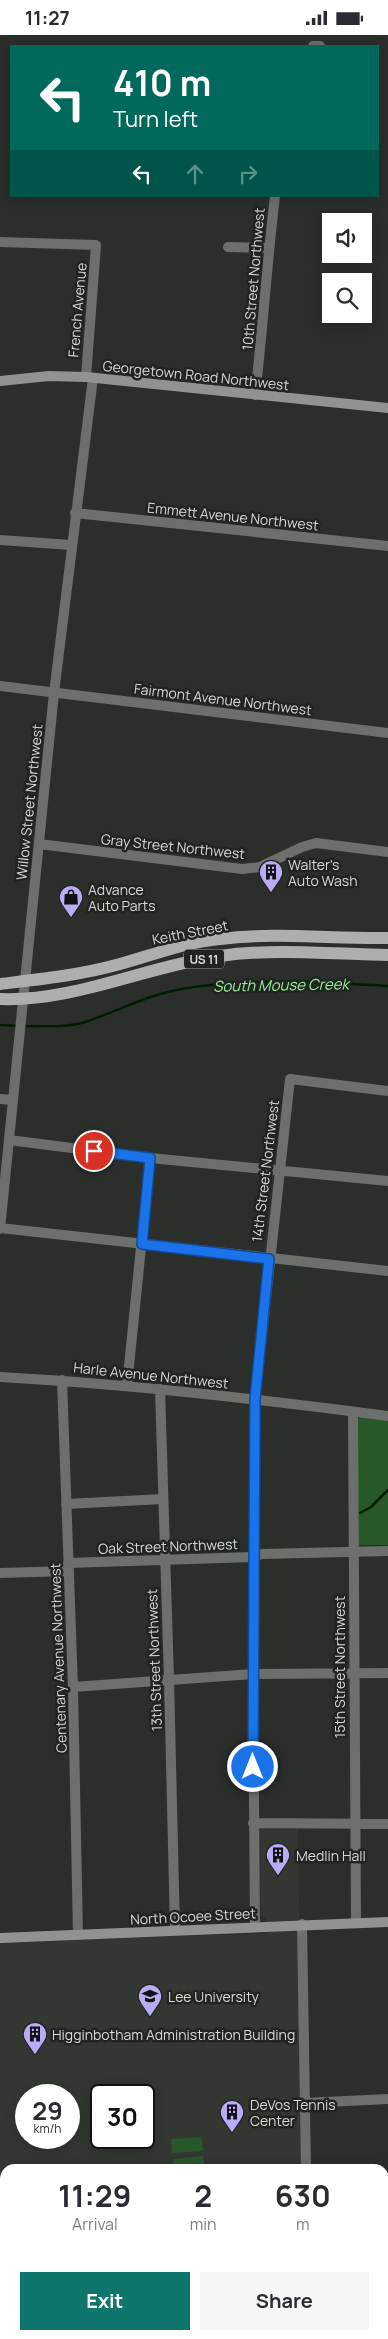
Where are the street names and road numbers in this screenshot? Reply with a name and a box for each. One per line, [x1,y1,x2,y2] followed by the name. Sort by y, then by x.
[237,207,269,351] street label: 10th Street Northwest
[63,262,91,358] street label: French Avenue
[102,356,290,394] street label: Georgetown Road Northwest
[146,498,320,534] street label: Emmett Avenue Northwest
[133,679,313,719] street label: Fairmont Avenue Northwest
[11,723,47,881] street label: Willow Street Northwest
[100,829,246,863] street label: Gray Street Northwest
[150,915,230,949] street label: Keith Street
[184,949,224,969] road number: US 11
[247,1099,283,1243] street label: 14th Street Northwest
[73,1357,230,1393] street label: Harle Avenue Northwest
[98,1534,239,1558] street label: Oak Street Northwest
[45,1562,71,1753] street label: Centenary Avenue Northwest
[142,1588,166,1731] street label: 13th Street Northwest
[330,1595,349,1738] street label: 15th Street Northwest
[130,1903,257,1929] street label: North Ocoee Street

